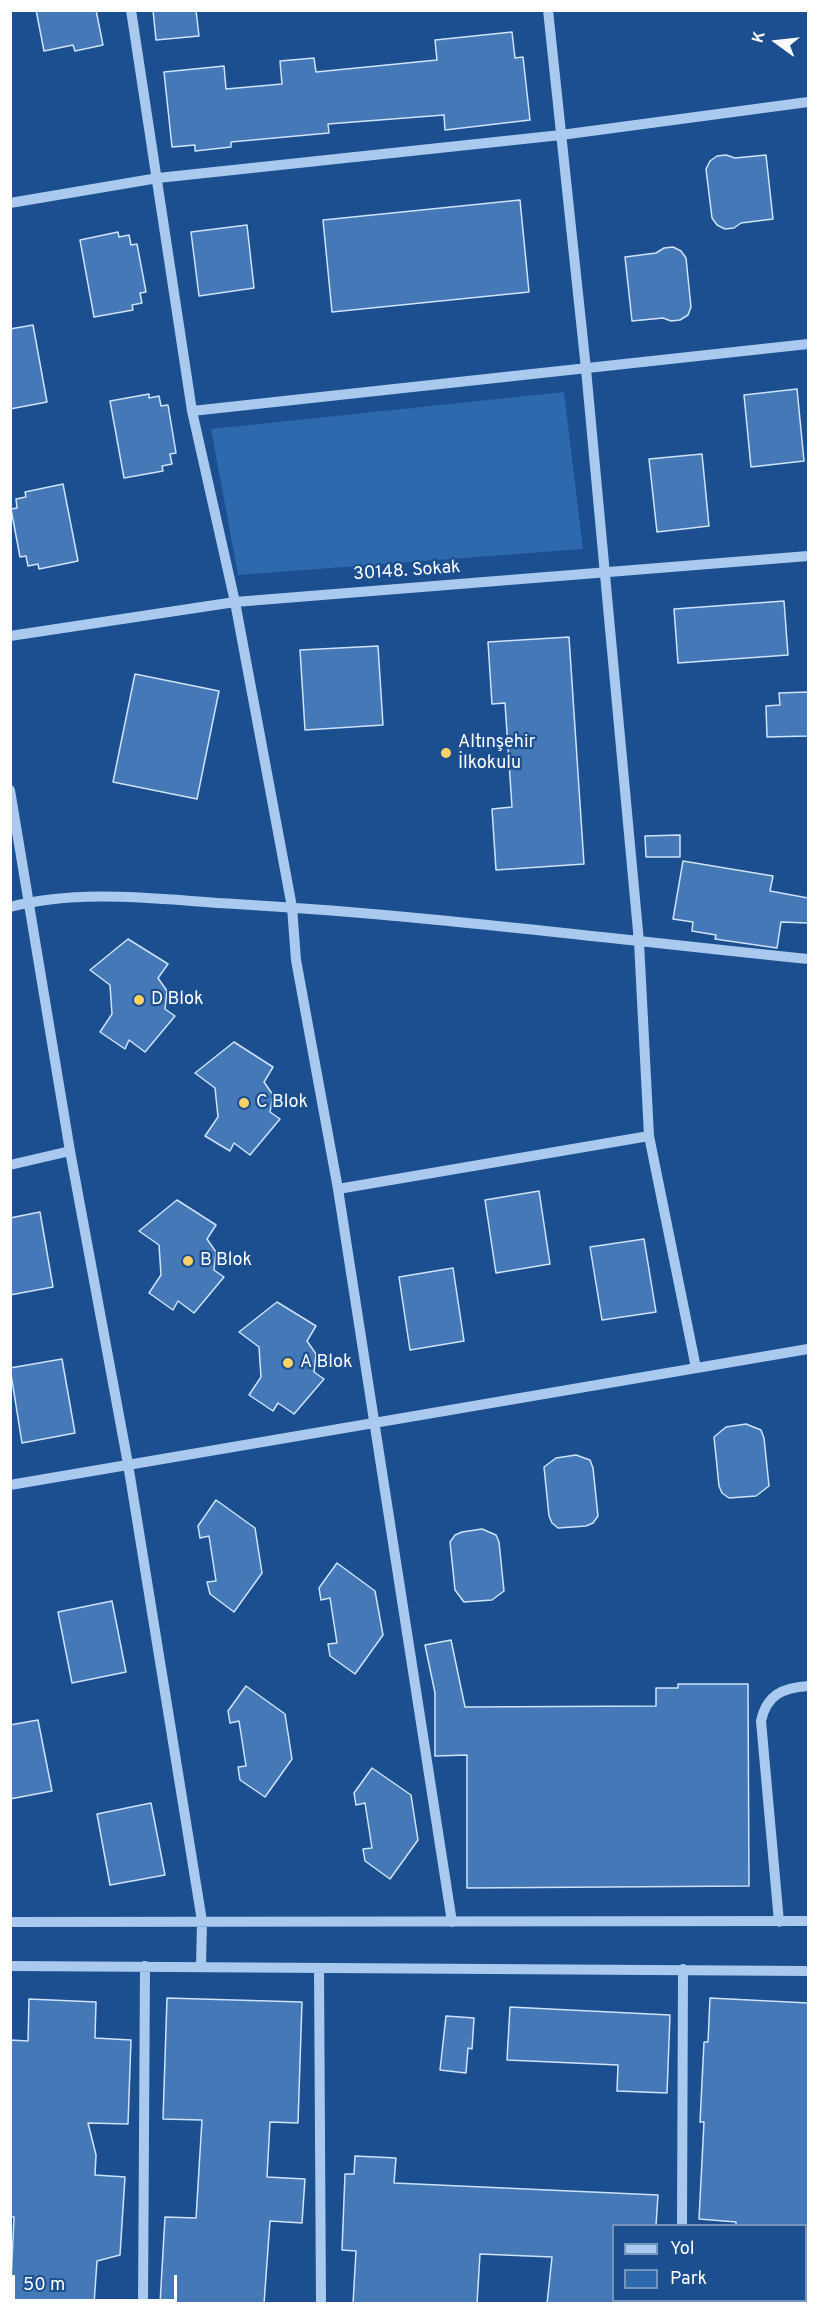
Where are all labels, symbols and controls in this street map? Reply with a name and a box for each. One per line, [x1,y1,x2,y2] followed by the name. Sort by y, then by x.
[747,12,807,72] north arrow
[748,29,771,45] text: K
[353,557,461,587] street label: 30148. Sokak
[458,732,536,774] place label: Altınşehir İlkokulu
[439,746,453,760] marker: Altınşehir İlkokulu
[151,989,204,1011] place label: D Blok
[132,993,146,1007] marker: D Blok
[256,1092,308,1114] place label: C Blok
[237,1096,251,1110] marker: C Blok
[200,1250,252,1272] place label: B Blok
[181,1254,195,1268] marker: B Blok
[300,1352,353,1374] place label: A Blok
[281,1356,295,1370] marker: A Blok
[612,2224,807,2302] legend
[670,2238,695,2261] text: Yol
[15,2263,180,2301] scale bar
[670,2268,707,2291] text: Park
[23,2274,65,2297] text: 50 m

